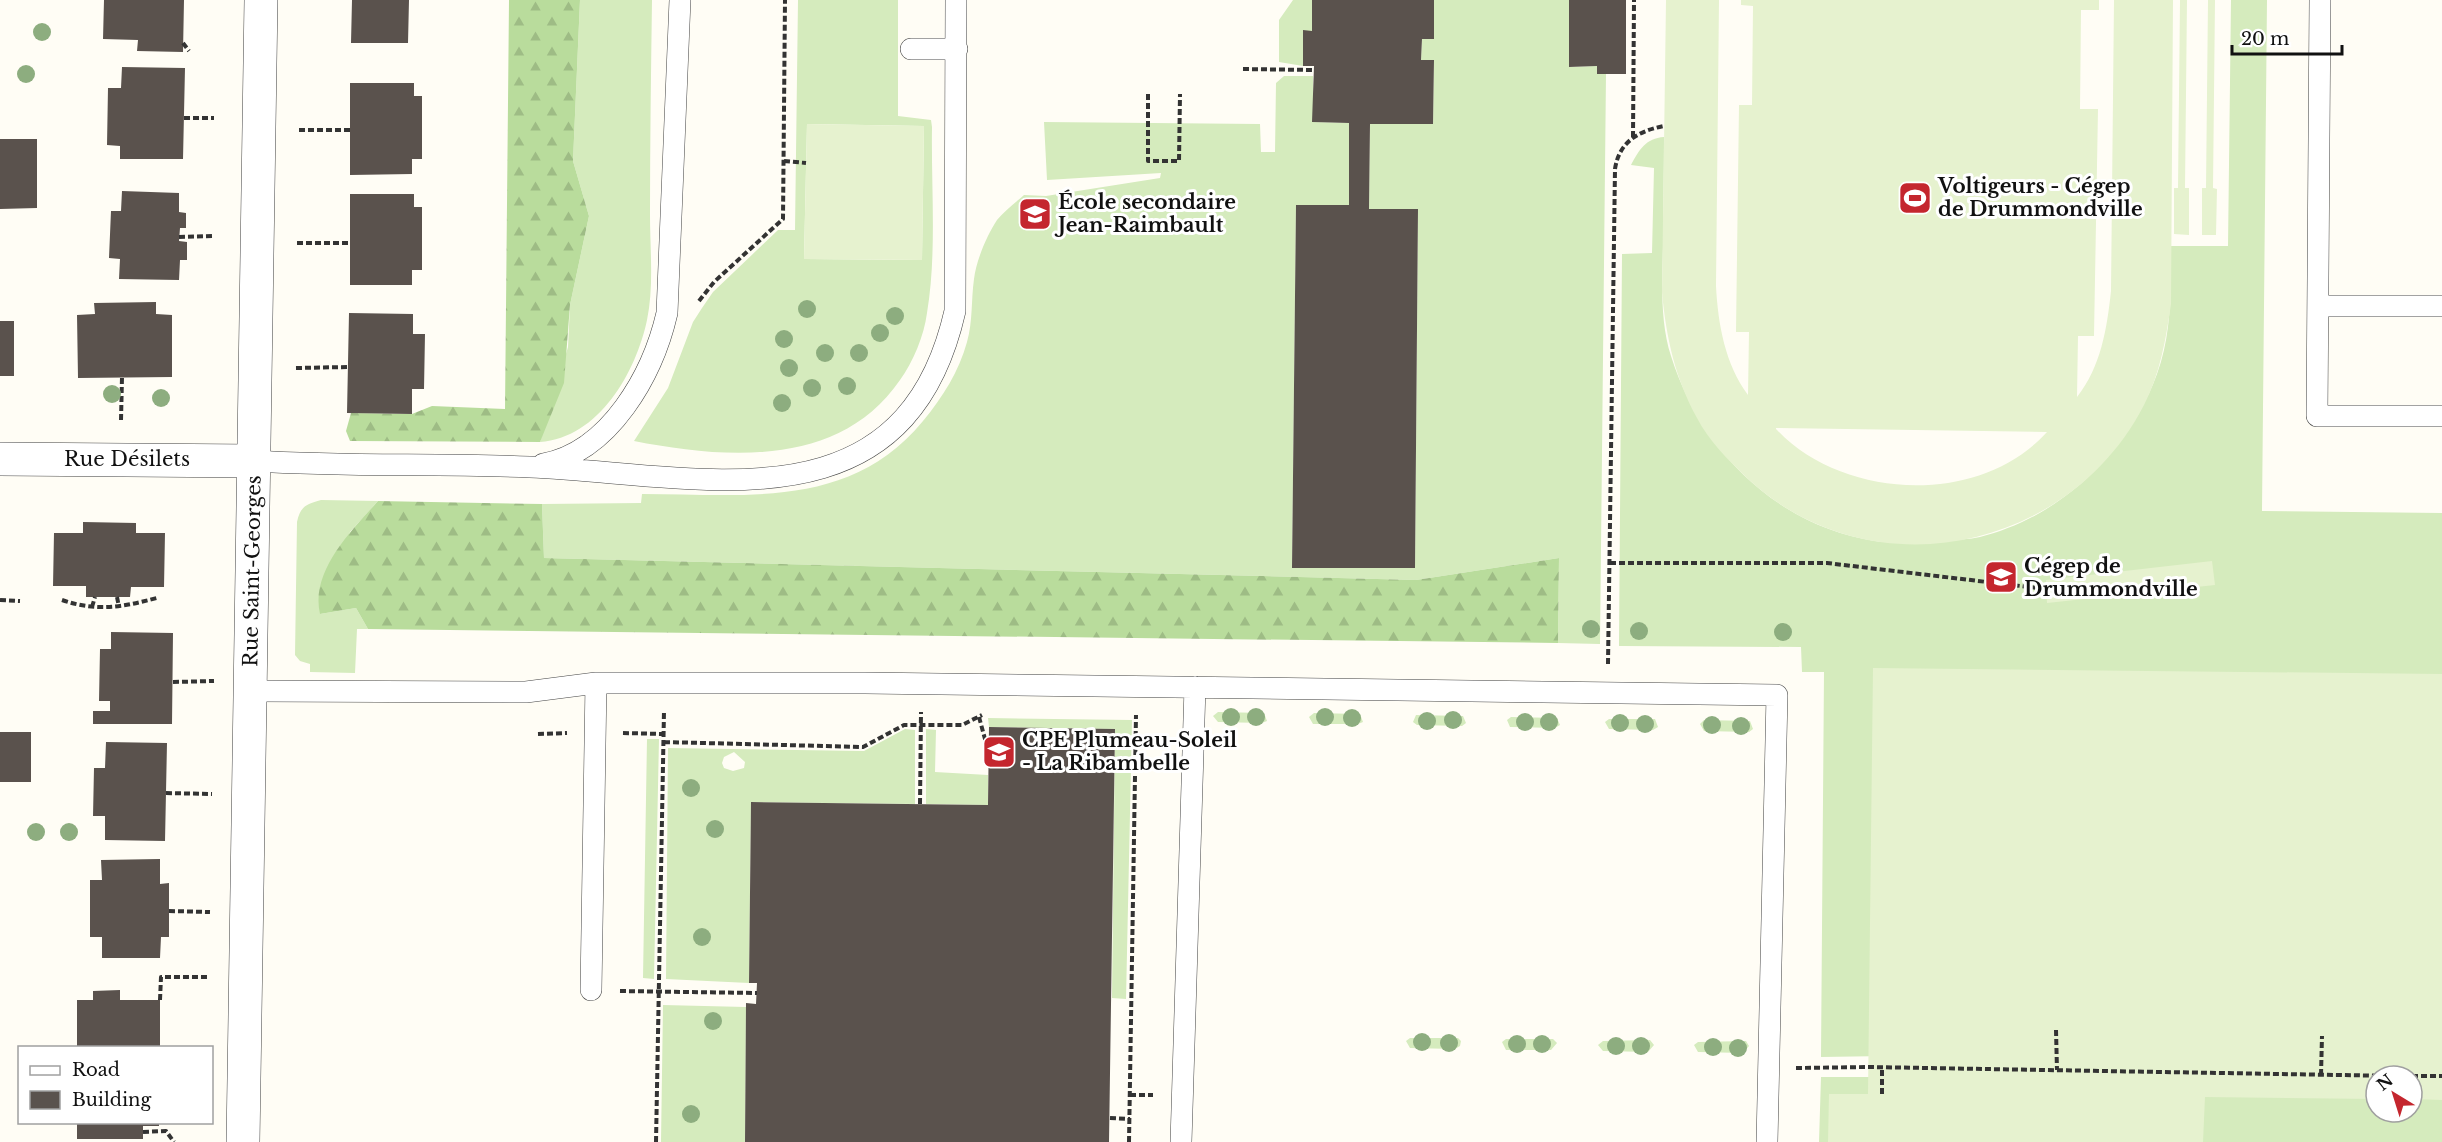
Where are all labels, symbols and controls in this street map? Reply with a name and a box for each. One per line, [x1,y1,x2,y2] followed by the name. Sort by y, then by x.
[2232,18,2342,56] scale bar
[2241,28,2289,50] text: 20 m
[1937,174,2143,221] place label: Voltigeurs - Cégep de Drummondville
[1897,180,1933,216] sports icon: Voltigeurs - Cégep de Drummondville
[1054,189,1236,237] place label: École secondaire Jean-Raimbault
[1017,196,1053,232] school or university icon: École secondaire Jean-Raimbault
[64,447,190,471] street label: Rue Désilets
[238,475,266,667] street label: Rue Saint-Georges
[2024,554,2198,601] place label: Cégep de Drummondville
[1983,559,2019,595] school or university icon: Cégep de Drummondville
[1022,728,1237,775] place label: CPE Plumeau-Soleil - La Ribambelle
[981,734,1017,770] school or university icon: CPE Plumeau-Soleil - La Ribambelle
[18,1046,213,1124] legend
[72,1059,120,1081] text: Road
[2364,1064,2424,1124] north arrow
[2373,1070,2397,1095] text: N
[72,1089,151,1111] text: Building

